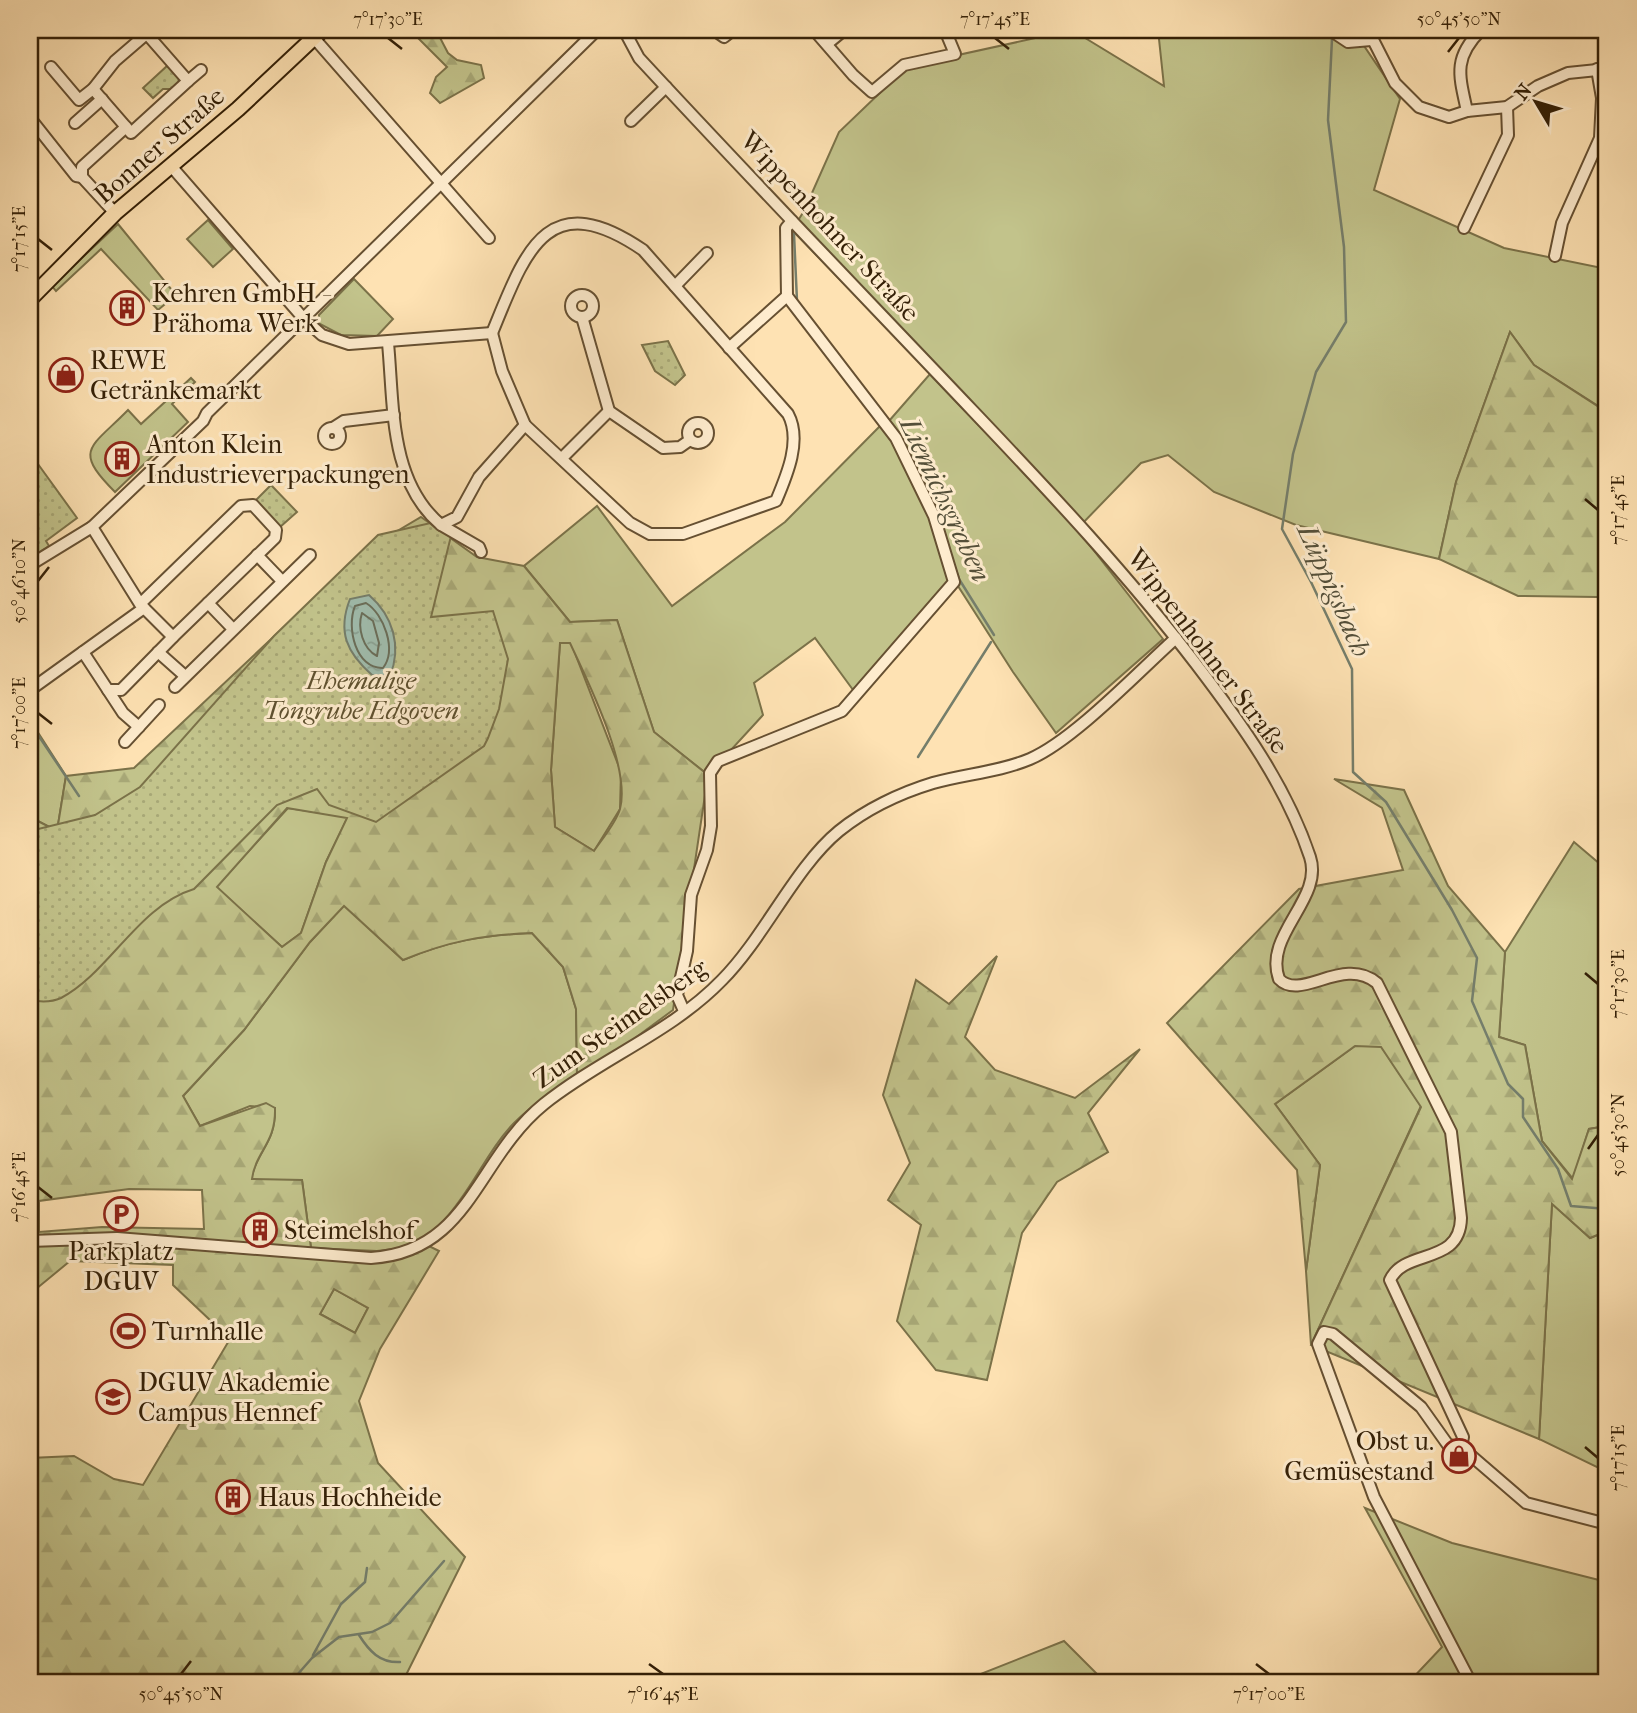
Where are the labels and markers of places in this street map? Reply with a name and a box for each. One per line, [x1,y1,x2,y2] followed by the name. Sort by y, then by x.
[152,278,332,339] place label: Kehren GmbH - Prähoma Werk
[108,289,146,327] building icon: Kehren GmbH - Prähoma Werk
[90,345,262,406] place label: REWE Getränkemarkt
[47,356,85,394] shop icon: REWE Getränkemarkt
[145,429,410,490] place label: Anton Klein Industrieverpackungen
[103,440,141,478] building icon: Anton Klein Industrieverpackungen
[102,1195,140,1233] parking icon: Parkplatz DGUV
[241,1211,279,1249] building icon: Steimelshof
[284,1215,420,1246] place label: Steimelshof
[68,1236,174,1297] place label: Parkplatz DGUV
[109,1312,147,1350] sports icon: Turnhalle
[152,1316,264,1347] place label: Turnhalle
[138,1367,330,1428] place label: DGUV Akademie Campus Hennef
[94,1378,132,1416] school or university icon: DGUV Akademie Campus Hennef
[1284,1426,1435,1487] place label: Obst u. Gemüsestand
[1440,1437,1478,1475] shop icon: Obst u. Gemüsestand
[214,1478,252,1516] building icon: Haus Hochheide
[258,1482,442,1513] place label: Haus Hochheide

